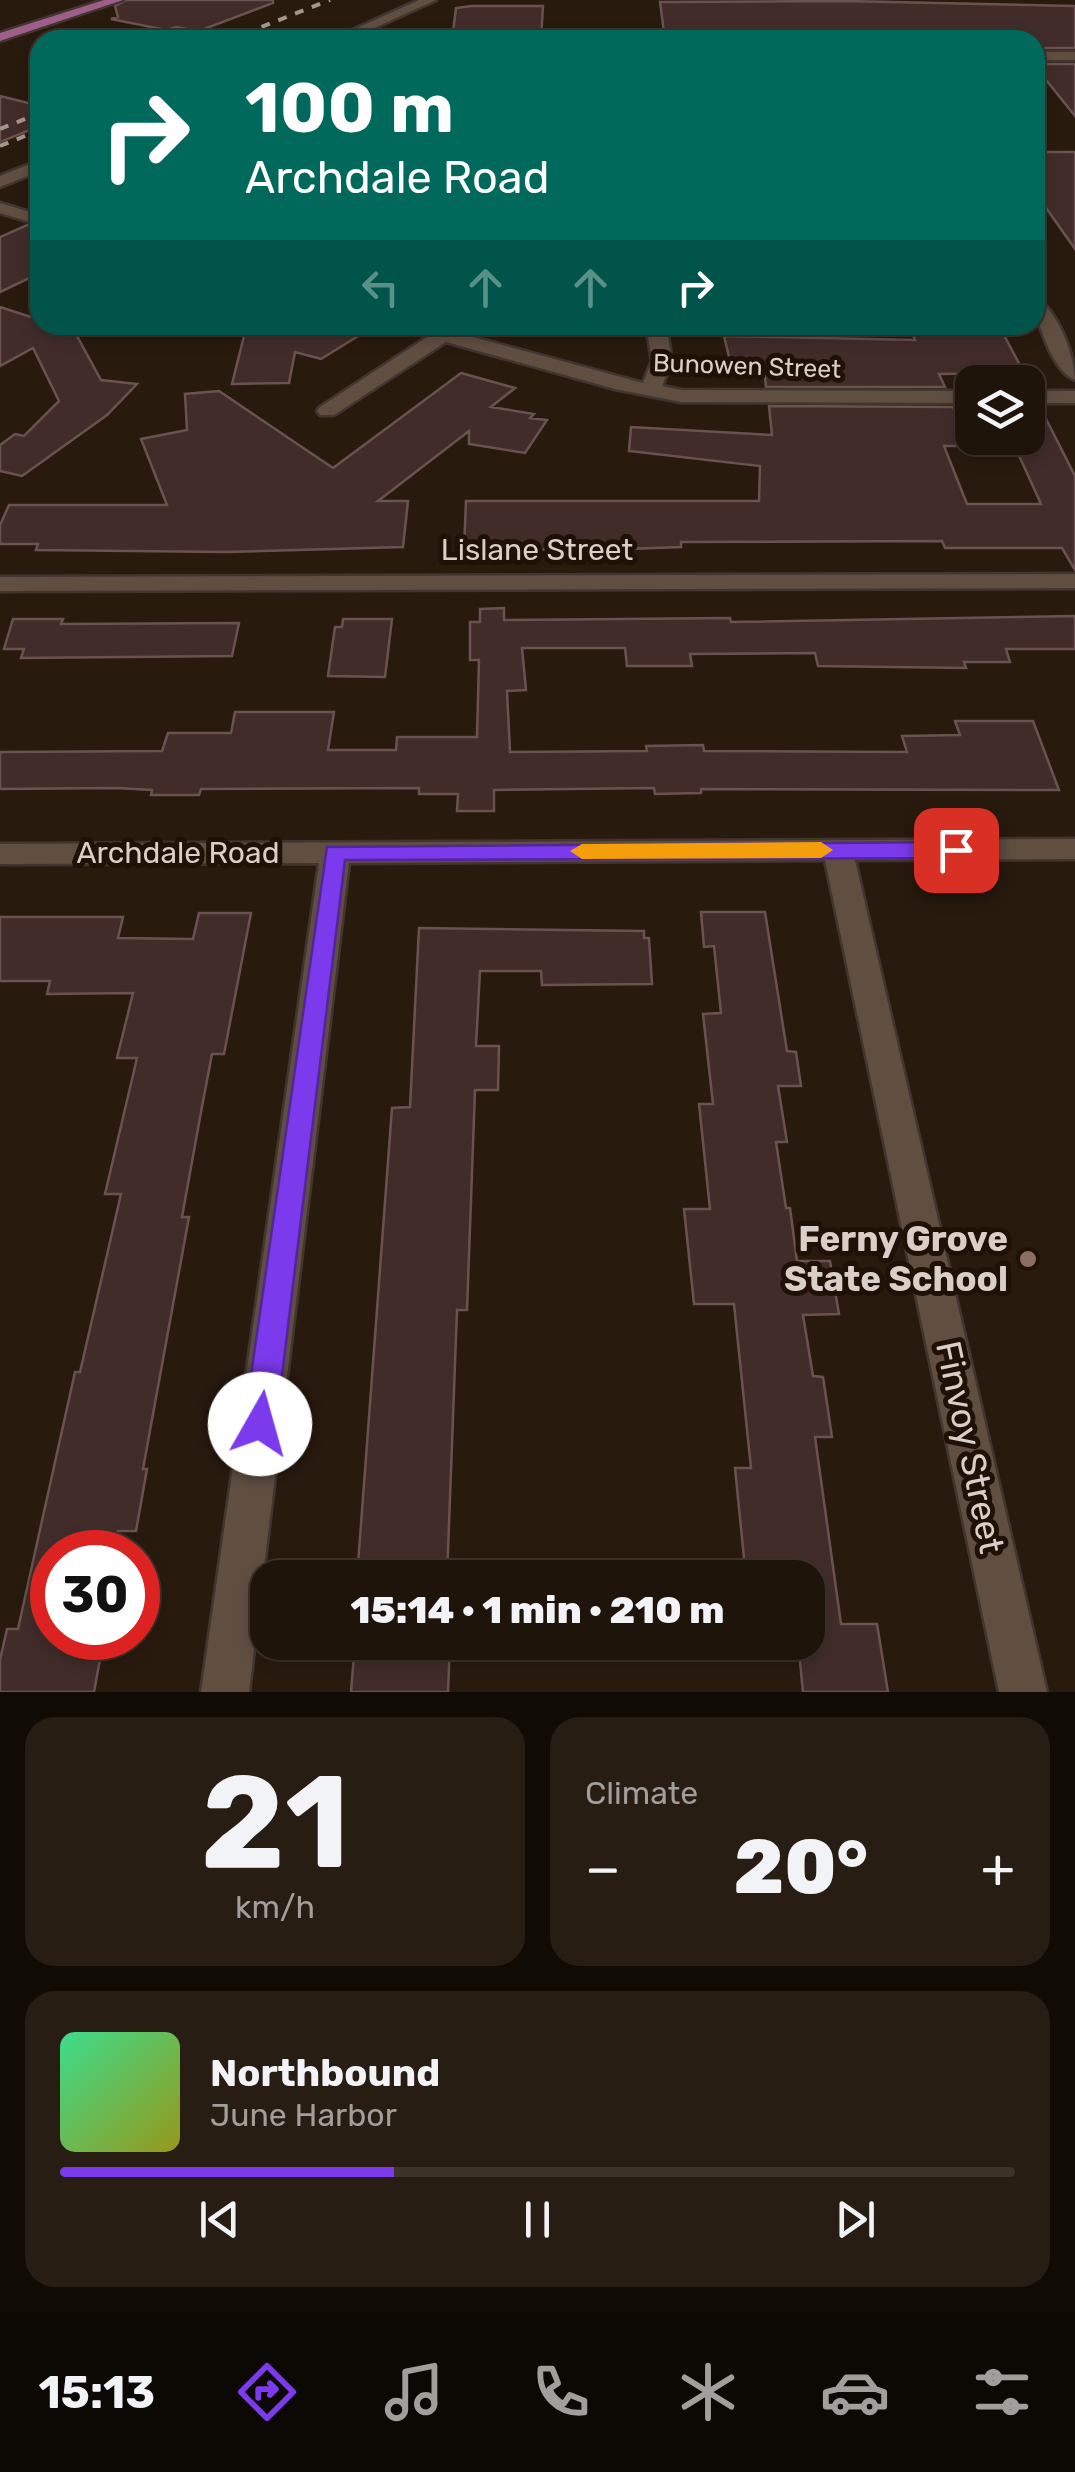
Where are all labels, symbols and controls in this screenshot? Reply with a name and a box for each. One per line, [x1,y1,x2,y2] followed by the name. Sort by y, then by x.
[245,67,454,150] text: 100 m
[80,70,210,200] icon: right
[245,151,549,204] text: Archdale Road
[353,260,408,315] icon: left
[458,260,513,315] icon: ahead
[563,260,618,315] icon: ahead
[668,260,723,315] icon: right
[652,348,842,384] street label: Bunowen Street
[955,365,1045,455] map controls
[955,365,1045,455] button: layers
[441,532,633,568] street label: Lislane Street
[914,808,999,893] pin
[929,823,984,878] icon: arrive
[77,835,279,871] street label: Archdale Road
[784,1218,1008,1300] place label: Ferny Grove State School
[1017,1248,1039,1270] marker: Ferny Grove State School
[927,1337,1013,1557] street label: Finvoy Street
[208,1372,312,1476] position arrow
[30,1530,160,1660] speed limit sign: 30
[350,1587,725,1633] text: 15:14 · 1 min · 210 m
[200,1745,350,1900] text: 21
[585,1774,698,1812] text: Climate
[733,1823,868,1912] text: 20°
[585,1836,621,1901] text: −
[981,1836,1015,1901] text: +
[235,1888,315,1926] text: km/h
[210,2050,440,2096] text: Northbound
[210,2096,397,2134] text: June Harbor
[192,2192,247,2247] icon: previous
[510,2192,565,2247] icon: pause
[828,2192,883,2247] icon: next
[232,2357,302,2427] icon: directions
[379,2357,449,2427] icon: music
[526,2357,596,2427] icon: phone
[673,2357,743,2427] icon: climate
[820,2357,890,2427] icon: car
[967,2357,1037,2427] icon: filters
[38,2366,155,2419] text: 15:13

